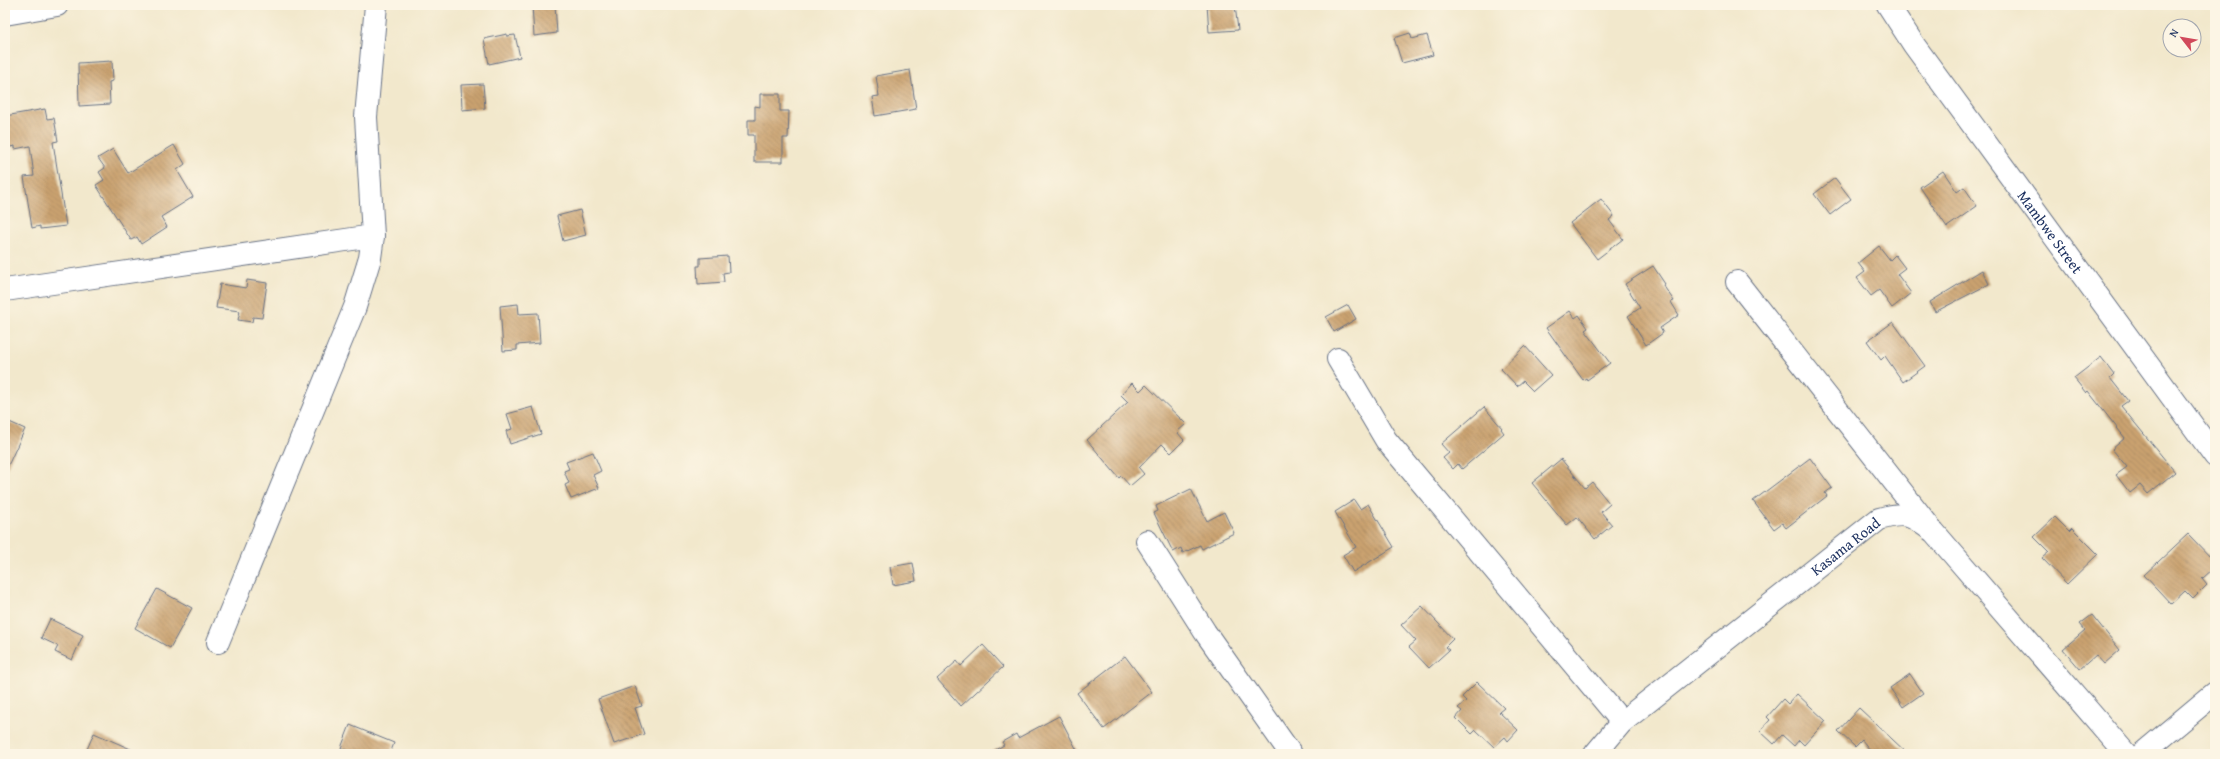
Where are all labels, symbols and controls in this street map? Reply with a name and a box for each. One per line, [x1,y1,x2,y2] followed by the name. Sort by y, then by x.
[2162,18,2202,58] north arrow
[2165,25,2183,40] text: N
[2013,186,2089,278] street label: Mambwe Street
[1806,512,1884,580] street label: Kasama Road

